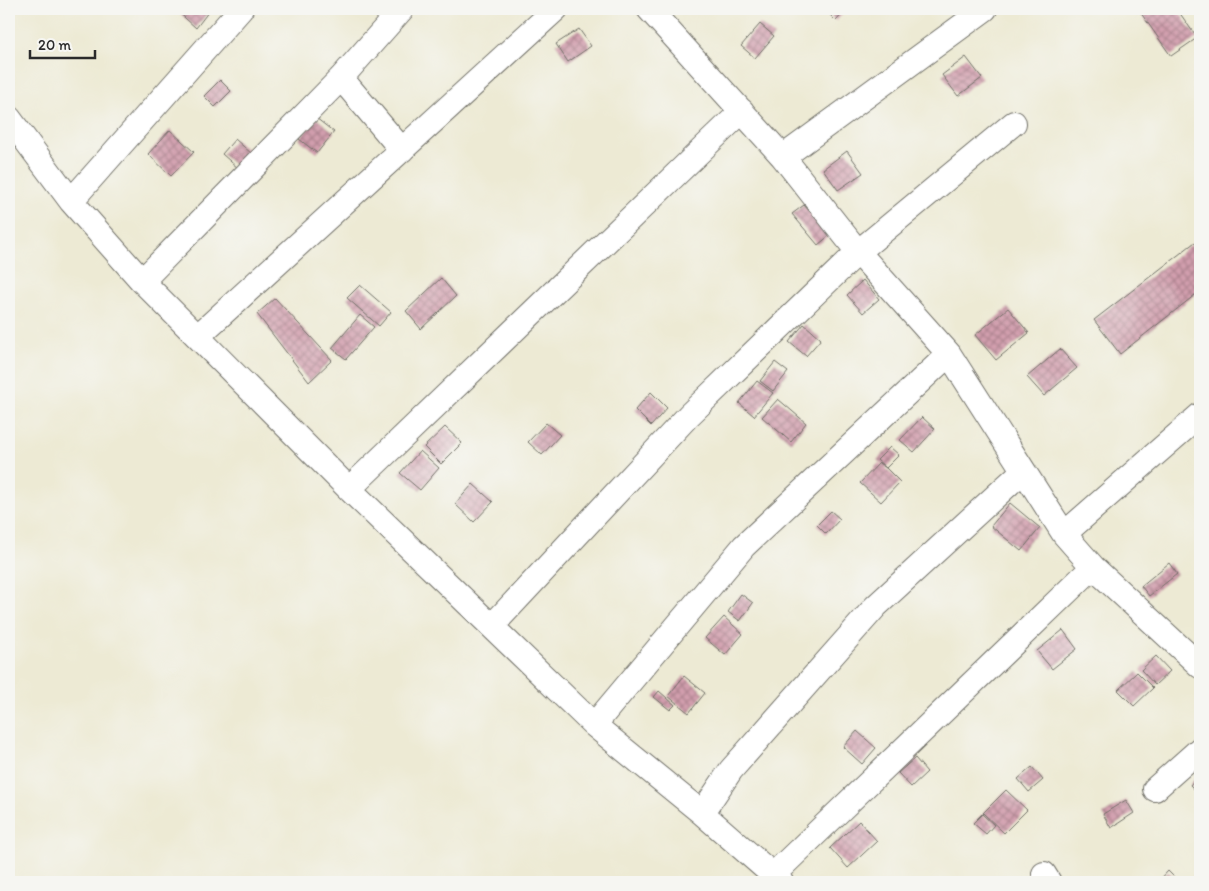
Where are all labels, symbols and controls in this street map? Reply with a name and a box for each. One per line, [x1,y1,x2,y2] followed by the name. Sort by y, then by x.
[30,28,95,60] scale bar
[38,36,72,54] text: 20 m

